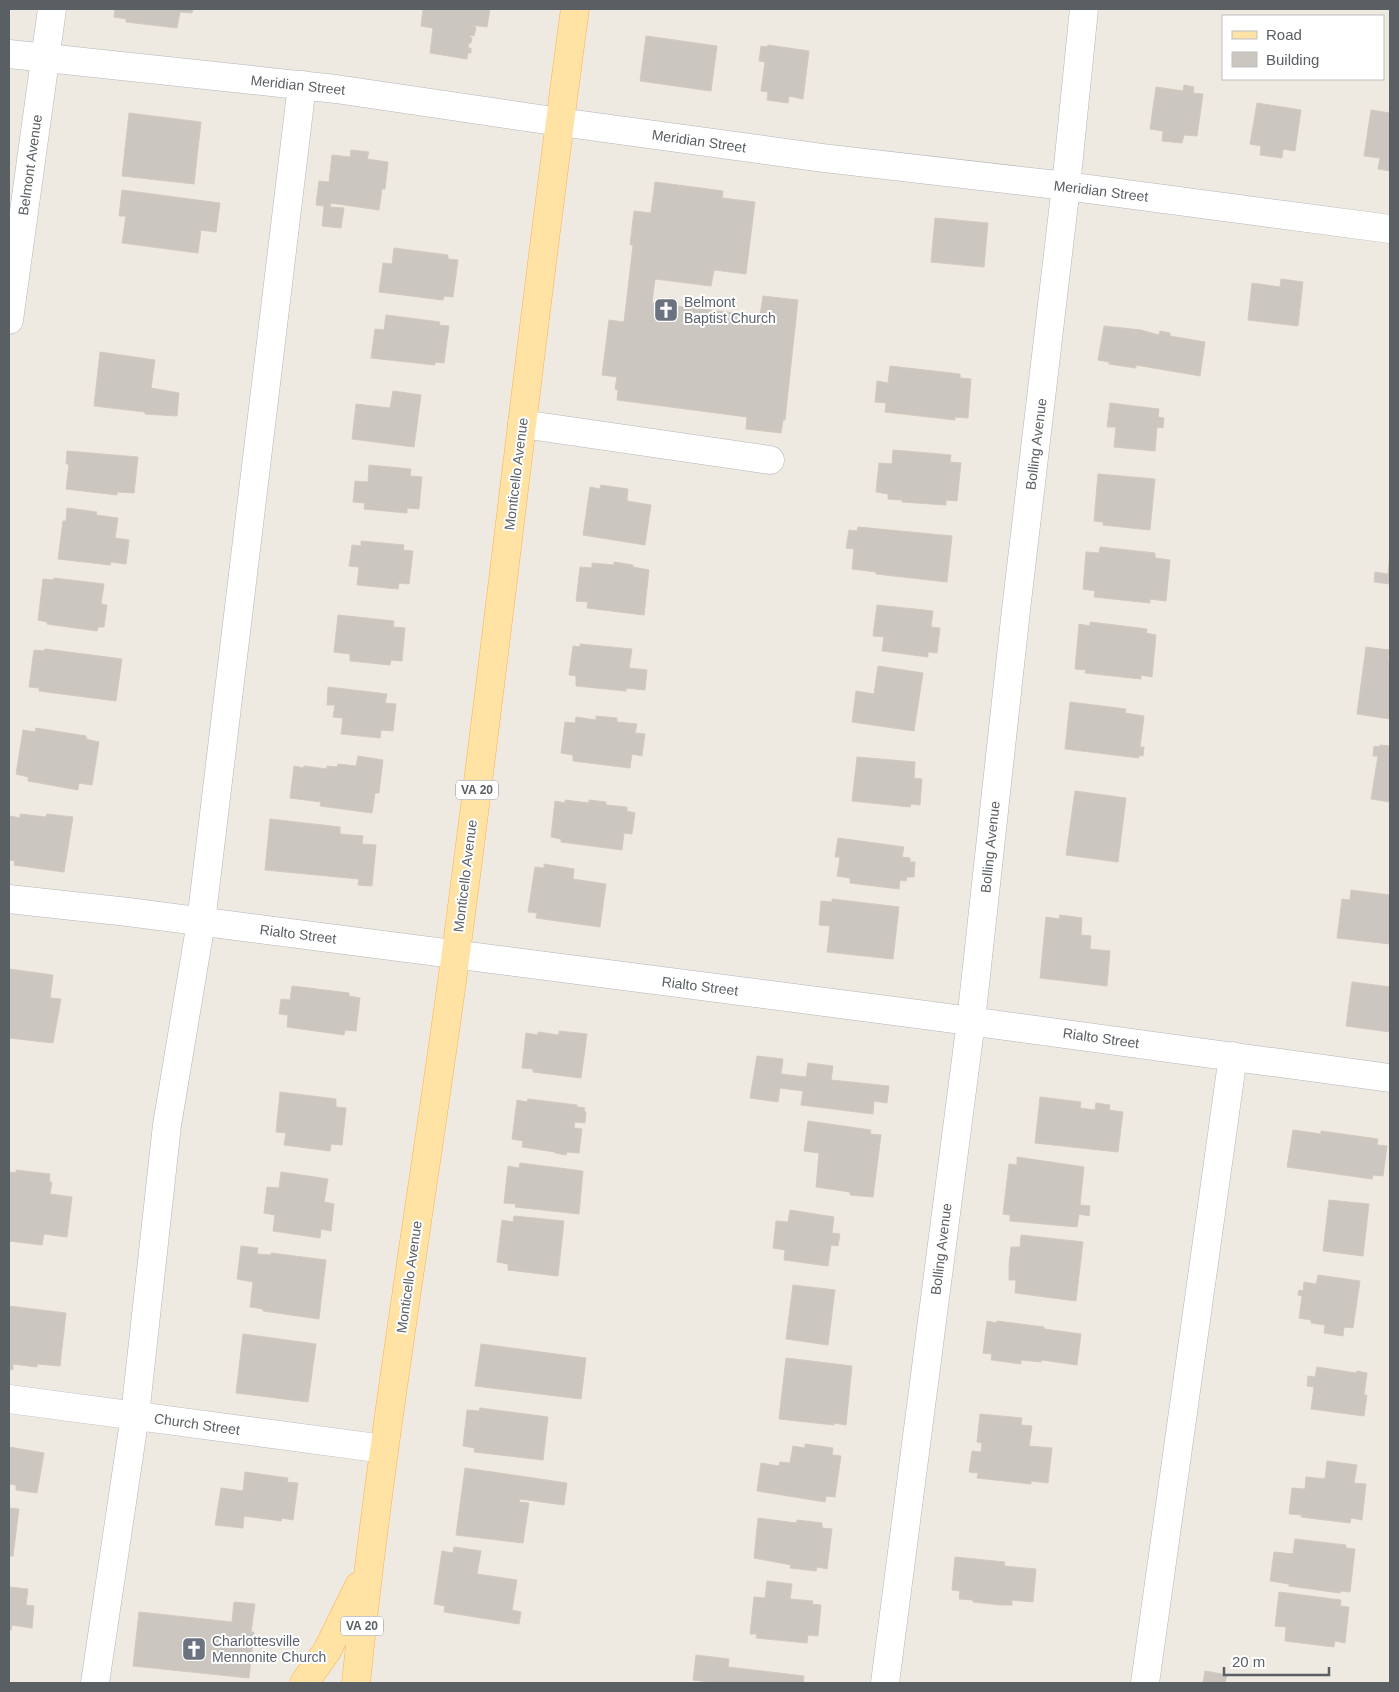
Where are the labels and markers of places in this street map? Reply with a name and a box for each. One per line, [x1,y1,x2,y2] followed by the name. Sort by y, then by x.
[684,294,776,326] place label: Belmont Baptist Church
[653,297,679,323] church icon: Belmont Baptist Church
[212,1633,326,1665] place label: Charlottesville Mennonite Church
[181,1636,207,1662] church icon: Charlottesville Mennonite Church

